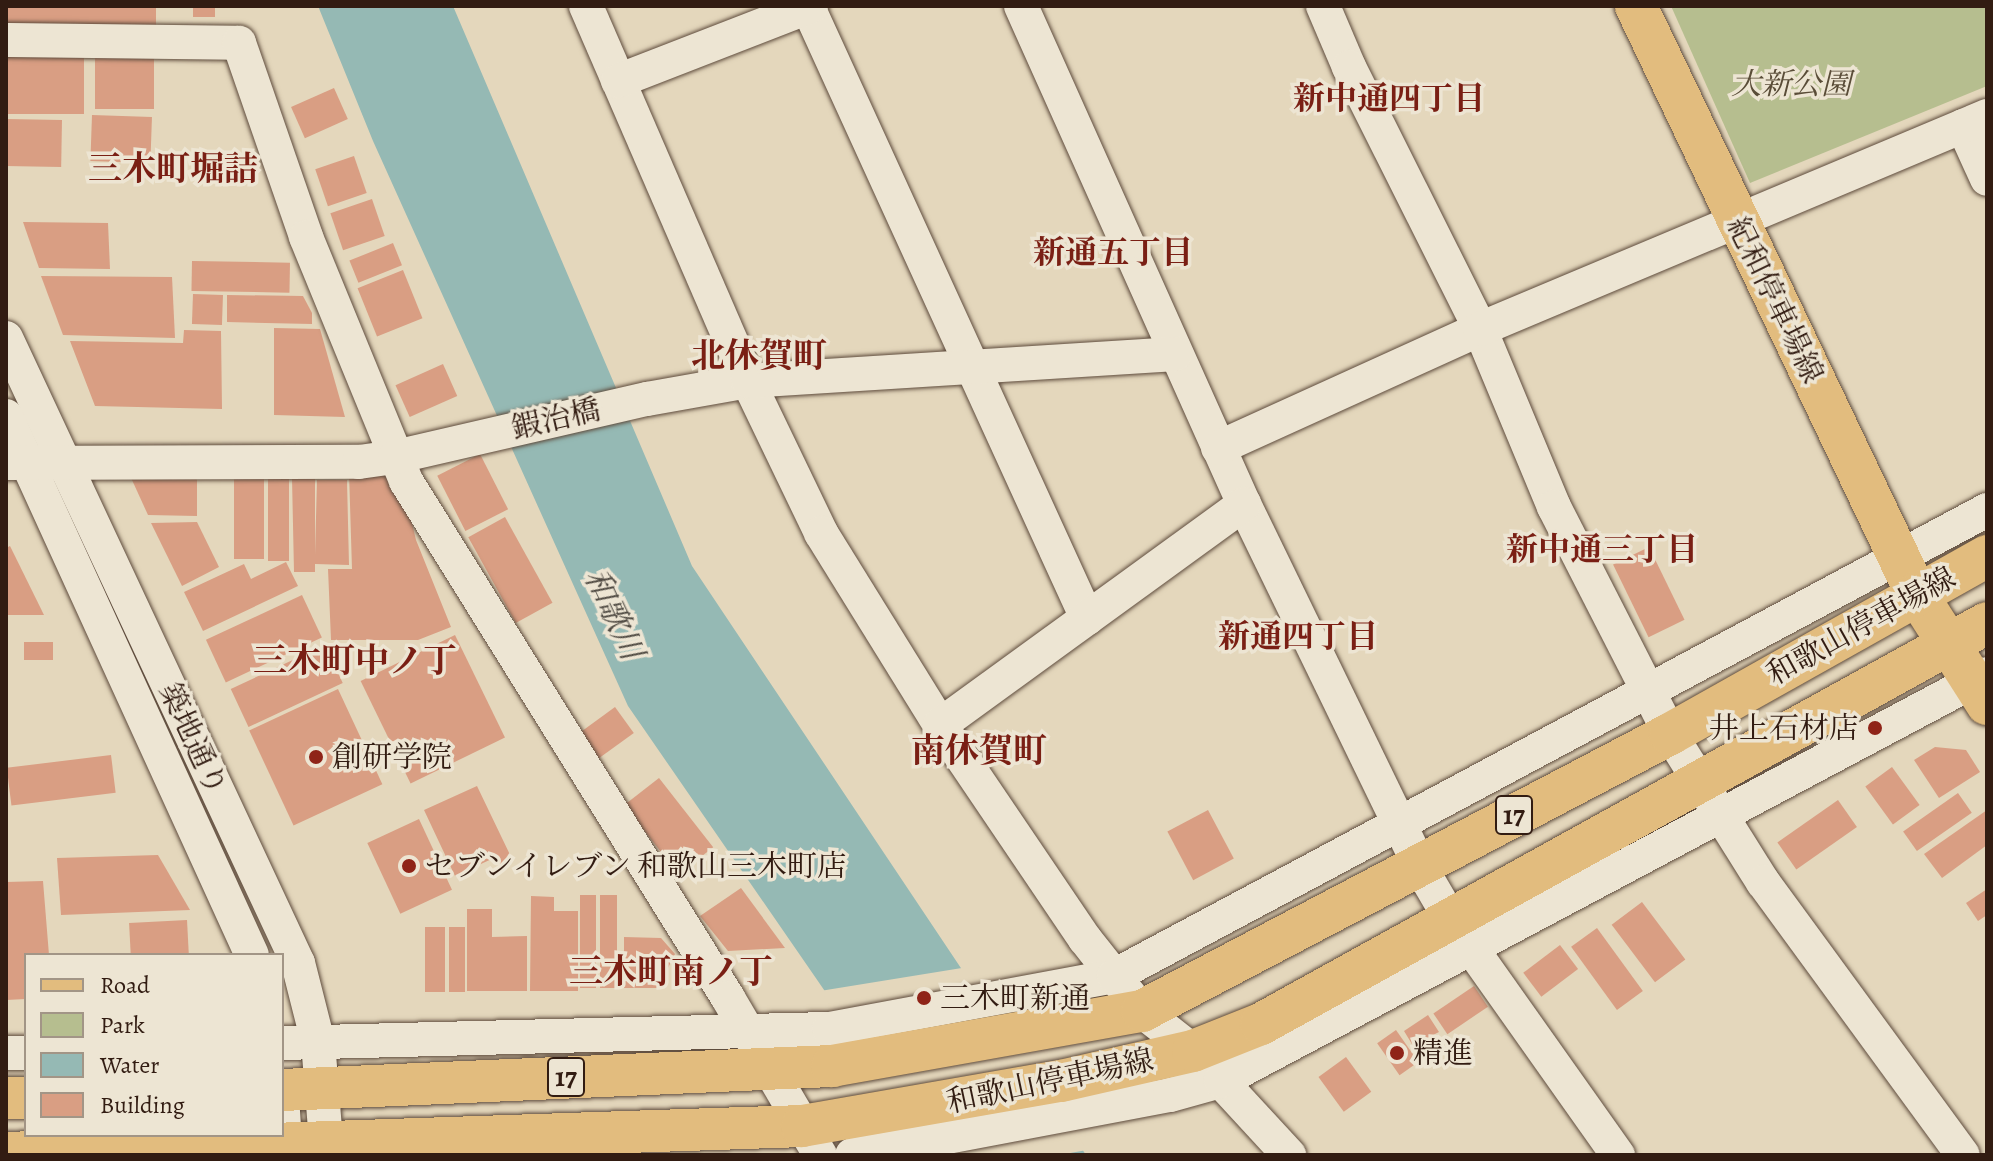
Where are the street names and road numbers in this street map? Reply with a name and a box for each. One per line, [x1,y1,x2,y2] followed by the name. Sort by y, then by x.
[1719,211,1831,389] street label: 紀和停車場線
[508,391,604,447] street label: 鍜治橋
[1760,559,1962,693] street label: 和歌山停車場線
[151,677,235,801] street label: 築地通り
[1494,791,1534,839] road number: 17
[944,1042,1156,1120] street label: 和歌山停車場線
[546,1053,586,1101] road number: 17

